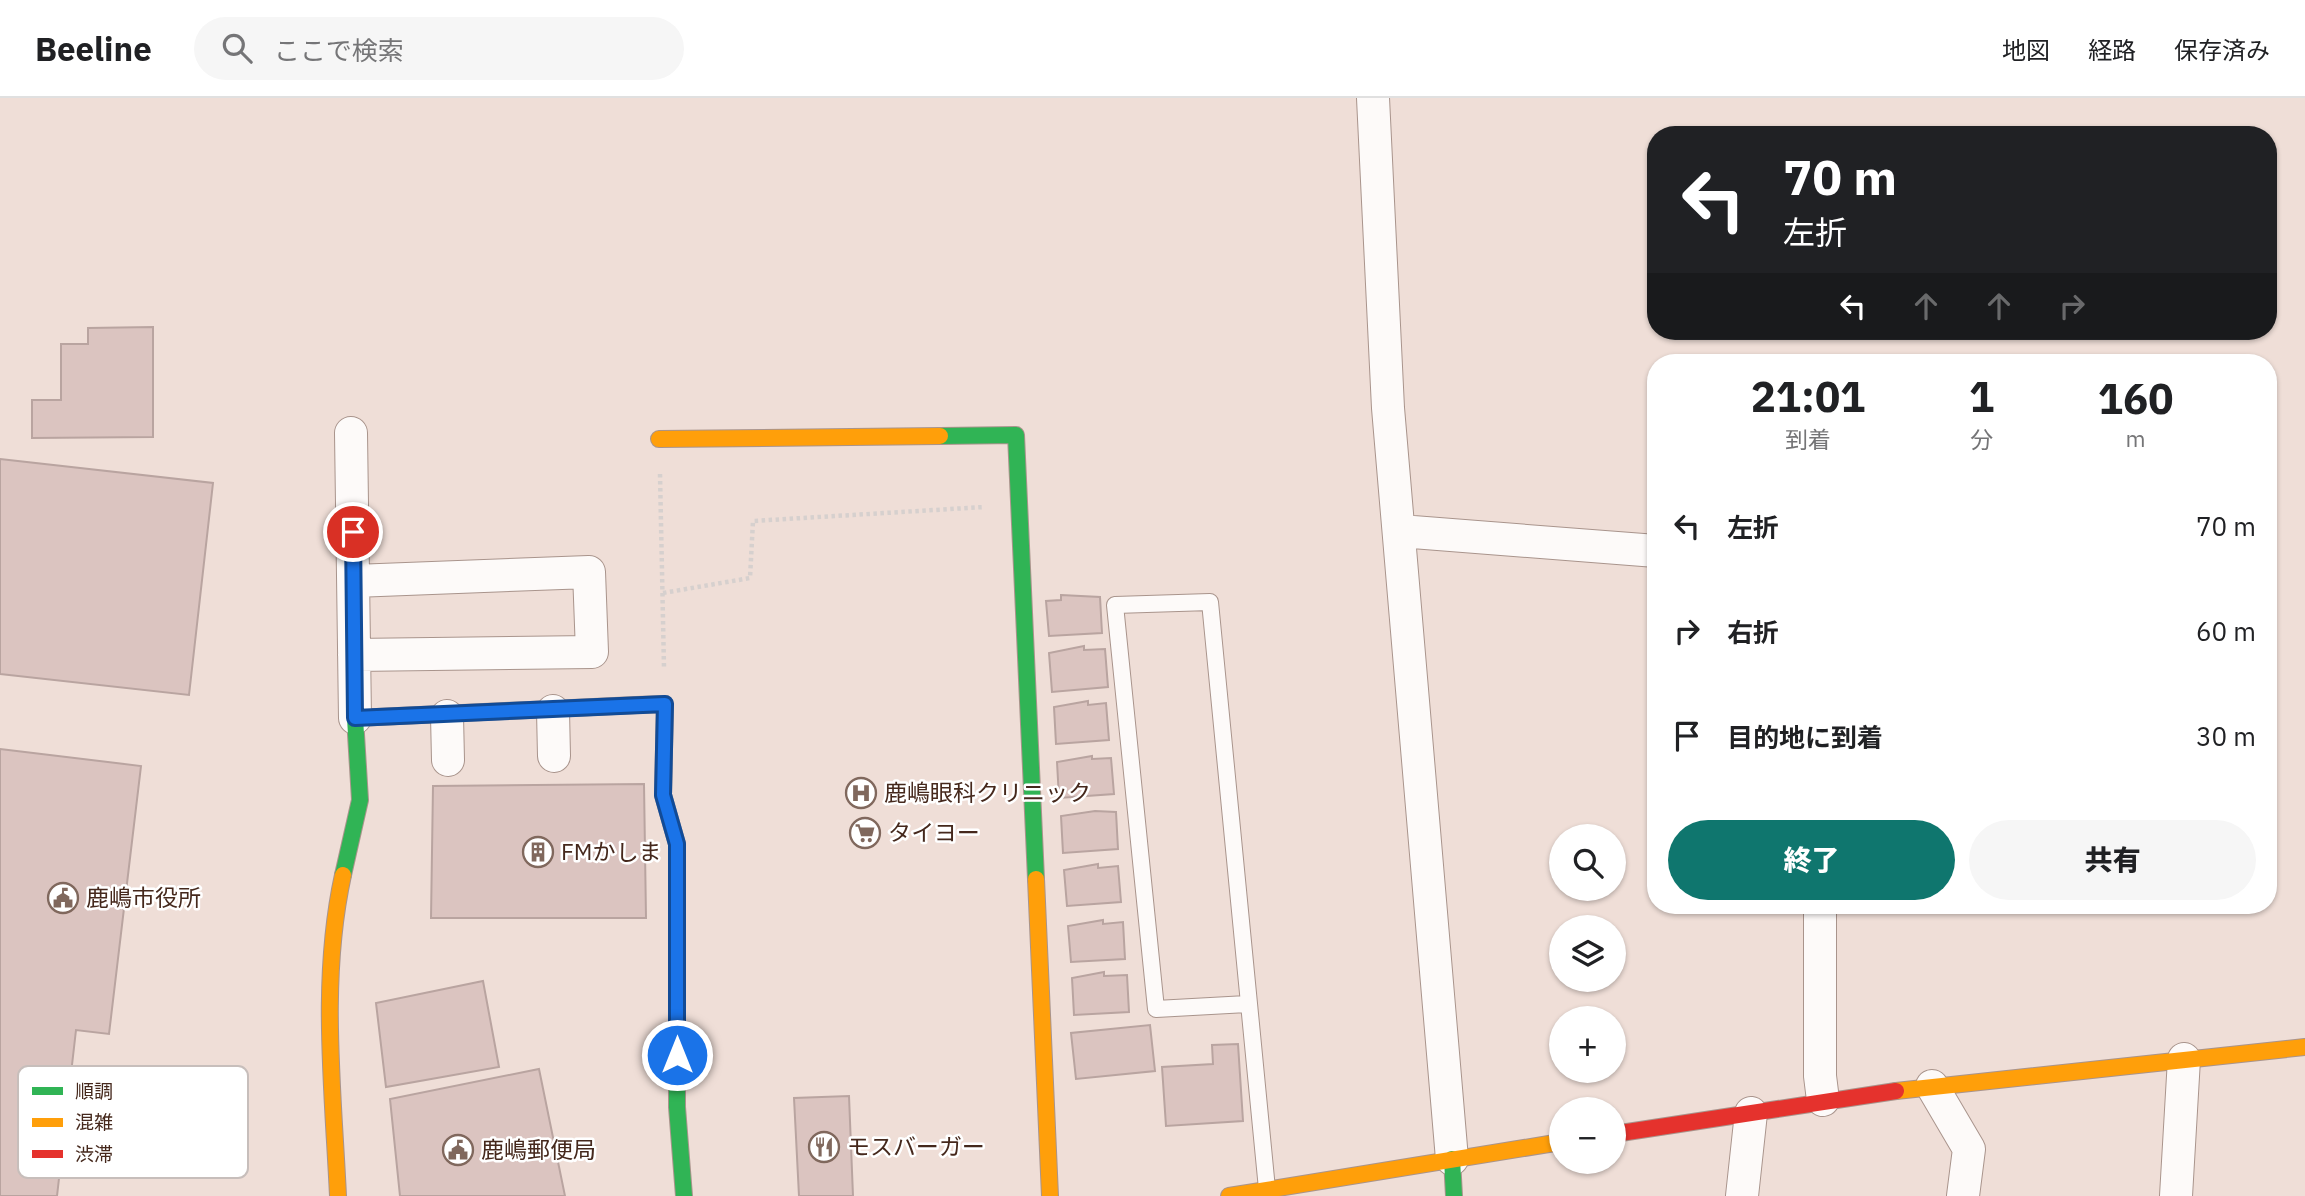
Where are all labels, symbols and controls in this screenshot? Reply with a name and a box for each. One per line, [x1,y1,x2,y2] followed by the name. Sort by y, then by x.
[194,17,684,80] search box
[35,27,152,70] text: Beeline
[218,29,256,67] icon: search
[274,33,404,67] text: ここで検索
[2002,34,2050,66] text: 地図
[2088,34,2136,66] text: 経路
[2174,34,2270,66] text: 保存済み
[1783,145,1897,208] text: 70 m
[1668,154,1759,245] icon: left
[1783,211,1847,253] text: 左折
[1834,287,1872,325] icon: left
[1907,287,1945,325] icon: ahead
[1980,287,2018,325] icon: ahead
[2053,287,2091,325] icon: right
[1751,369,1865,424] text: 21:01
[1969,369,1994,424] text: 1
[2098,371,2173,426] text: 160
[2126,423,2146,453] text: m
[1785,424,1831,454] text: 到着
[1970,424,1993,454] text: 分
[323,502,383,562] pin
[1668,507,1706,545] icon: left
[2196,509,2256,543] text: 70 m
[1727,510,1779,544] text: 左折
[334,513,372,551] icon: arrive
[1668,612,1706,650] icon: right
[2196,614,2256,648] text: 60 m
[1727,615,1779,649] text: 右折
[1668,717,1706,755] icon: arrive
[2196,719,2256,753] text: 30 m
[1727,720,1883,754] text: 目的地に到着
[844,776,878,810] hospital icon: 鹿嶋眼科クリニック
[884,777,1091,807] place label: 鹿嶋眼科クリニック
[848,816,882,850] supermarket icon: タイヨー
[888,817,980,847] place label: タイヨー
[1668,820,1955,900] button: 終了
[1969,820,2256,900] button: 共有
[1549,824,1626,1174] map controls
[1549,824,1626,901] button: search
[521,835,555,869] building icon: FMかしま
[561,836,662,866] place label: FMかしま
[46,881,80,915] public building icon: 鹿嶋市役所
[86,882,201,912] place label: 鹿嶋市役所
[1549,915,1626,992] button: layers
[1549,1006,1626,1083] button: +
[640,1018,714,1092] position arrow
[18,1066,248,1178] legend
[75,1079,113,1103] text: 順調
[1549,1097,1626,1174] button: −
[75,1110,113,1134] text: 混雑
[807,1130,841,1164] restaurant icon: モスバーガー
[847,1131,985,1161] place label: モスバーガー
[441,1133,475,1167] public building icon: 鹿嶋郵便局
[481,1134,596,1164] place label: 鹿嶋郵便局
[75,1142,113,1166] text: 渋滞

